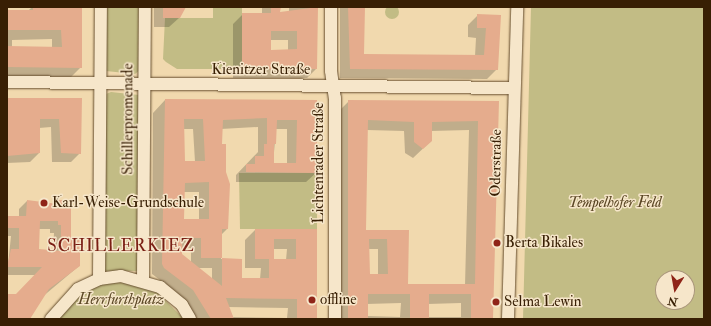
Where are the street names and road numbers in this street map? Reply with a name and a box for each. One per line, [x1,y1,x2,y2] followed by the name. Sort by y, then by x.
[212,61,310,79] street label: Kienitzer Straße
[119,63,137,175] street label: Schillerpromenade
[310,103,328,223] street label: Lichtenrader Straße
[486,129,506,197] street label: Oderstraße

